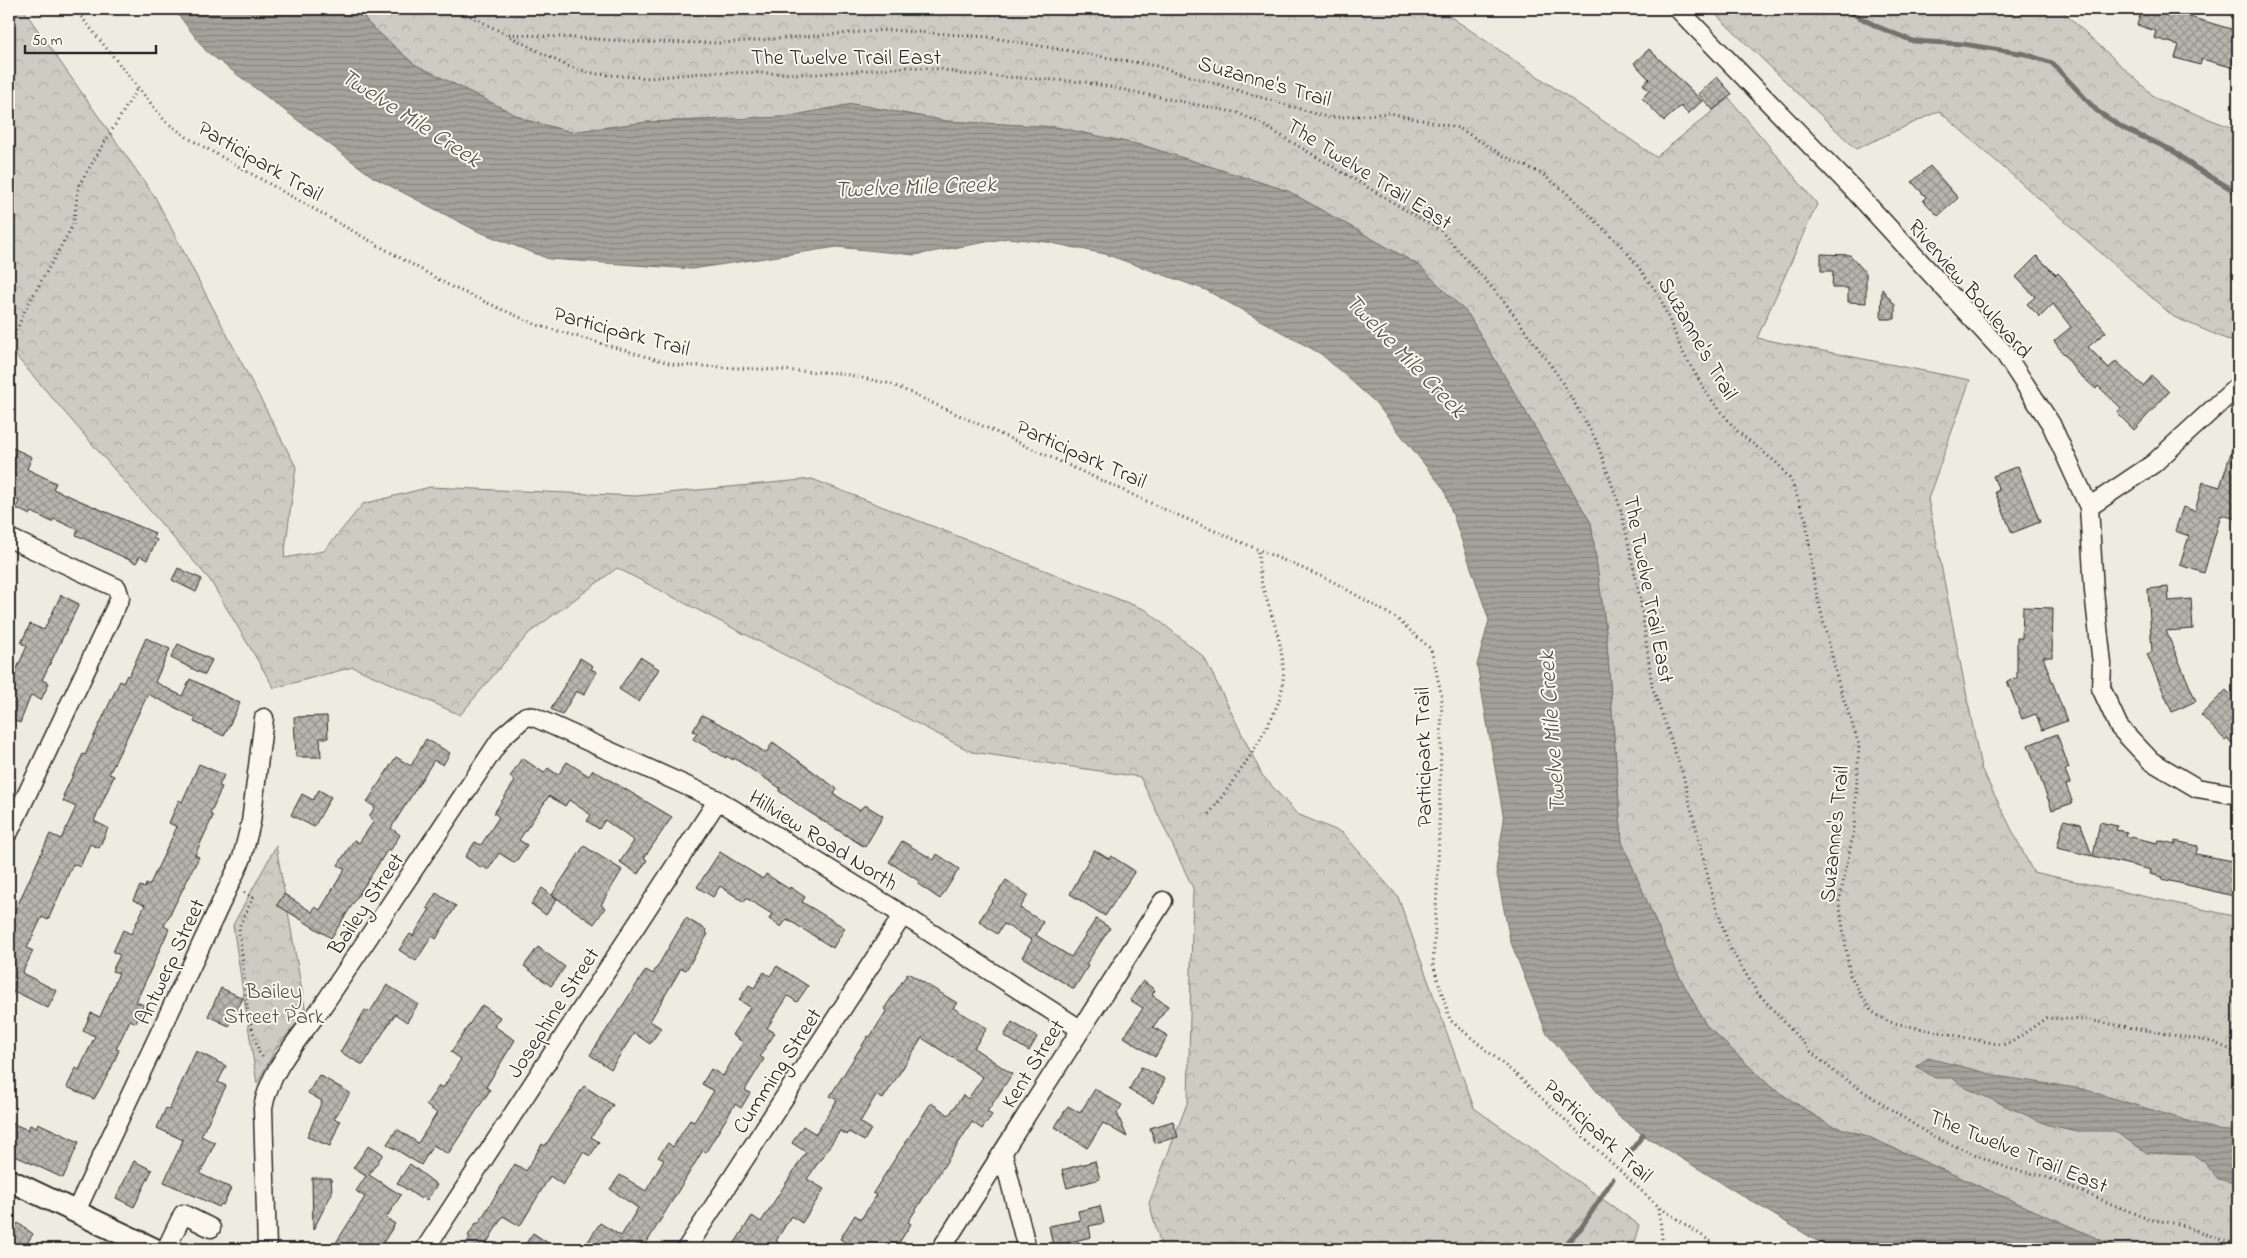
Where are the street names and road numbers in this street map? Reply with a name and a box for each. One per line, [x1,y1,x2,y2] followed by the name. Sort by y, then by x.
[751,43,942,75] street label: The Twelve Trail East
[1194,49,1335,117] street label: Suzanne's Trail
[1279,112,1458,240] street label: The Twelve Trail East
[191,114,328,211] street label: Participark Trail
[1899,213,2039,367] street label: Riverview Boulevard
[1648,272,1745,407] street label: Suzanne's Trail
[549,299,693,366] street label: Participark Trail
[1010,413,1151,499] street label: Participark Trail
[1613,493,1681,687] street label: The Twelve Trail East
[1408,687,1442,827] street label: Participark Trail
[1813,764,1859,904] street label: Suzanne's Trail
[742,783,903,900] street label: Hillview Road North
[321,847,415,964] street label: Bailey Street
[129,893,215,1031] street label: Antwerp Street
[500,941,609,1085] street label: Josephine Street
[726,1002,832,1141] street label: Cumming Street
[995,1013,1075,1115] street label: Kent Street
[1535,1073,1659,1192] street label: Participark Trail
[1924,1102,2113,1204] street label: The Twelve Trail East

